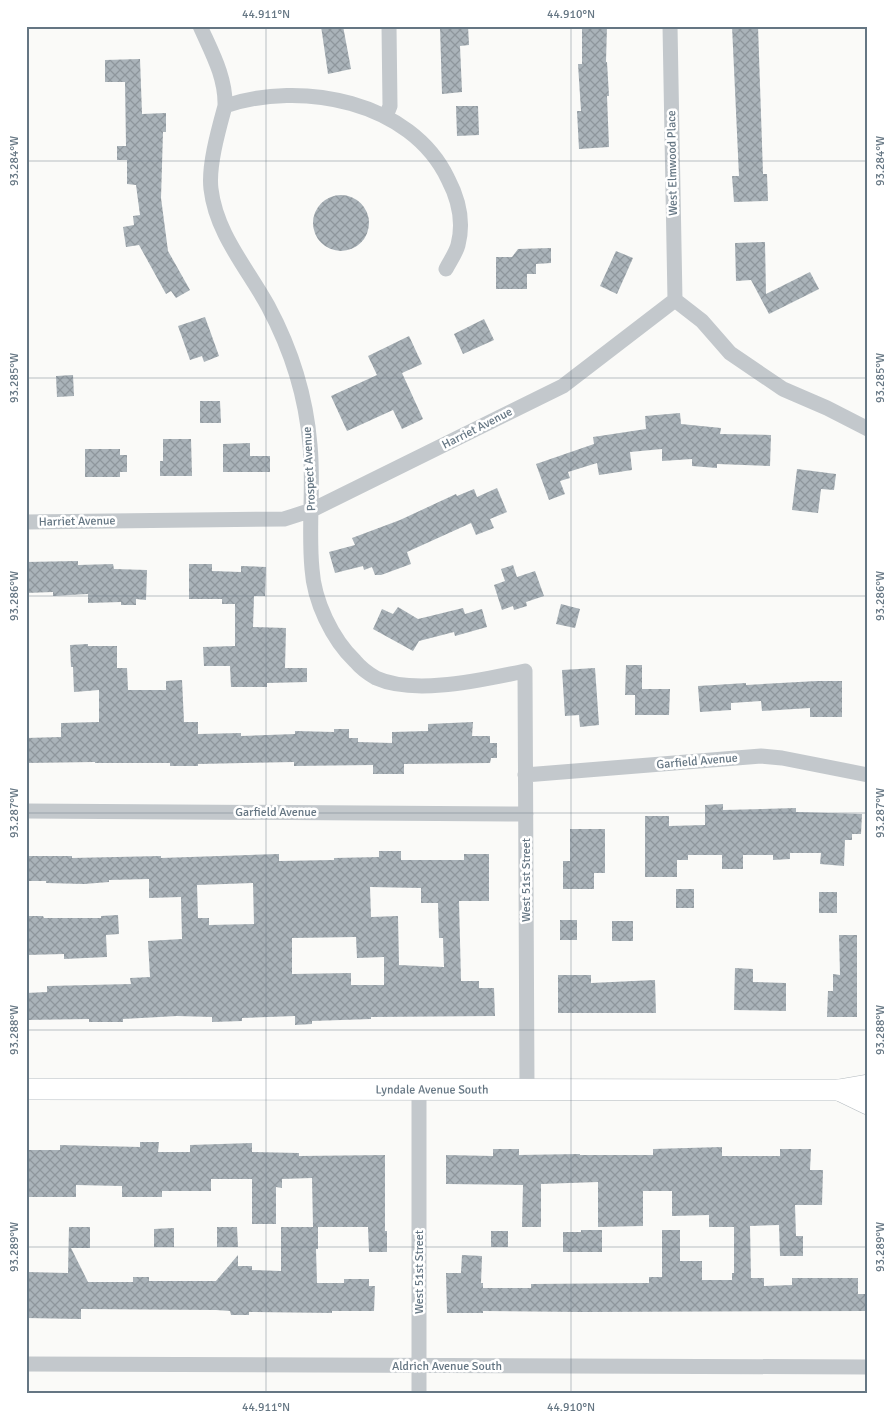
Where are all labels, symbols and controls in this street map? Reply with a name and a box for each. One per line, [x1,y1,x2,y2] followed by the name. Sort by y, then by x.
[242,7,290,22] text: 44.911°N
[547,7,595,22] text: 44.910°N
[664,110,681,216] street label: West Elmwood Place
[7,136,22,186] text: 93.284°W
[873,136,888,186] text: 93.284°W
[7,353,22,403] text: 93.285°W
[873,353,888,403] text: 93.285°W
[440,404,515,453] street label: Harriet Avenue
[300,426,319,512] street label: Prospect Avenue
[38,513,116,530] street label: Harriet Avenue
[7,571,22,621] text: 93.286°W
[873,571,888,621] text: 93.286°W
[656,750,738,773] street label: Garfield Avenue
[7,788,22,838] text: 93.287°W
[873,788,888,838] text: 93.287°W
[235,805,317,820] street label: Garfield Avenue
[519,838,534,922] street label: West 51st Street
[7,1005,22,1055] text: 93.288°W
[873,1005,888,1055] text: 93.288°W
[376,1082,488,1098] street label: Lyndale Avenue South
[7,1222,22,1272] text: 93.289°W
[873,1222,888,1272] text: 93.289°W
[412,1230,427,1314] street label: West 51st Street
[392,1359,502,1374] street label: Aldrich Avenue South
[242,1400,290,1415] text: 44.911°N
[547,1400,595,1415] text: 44.910°N

